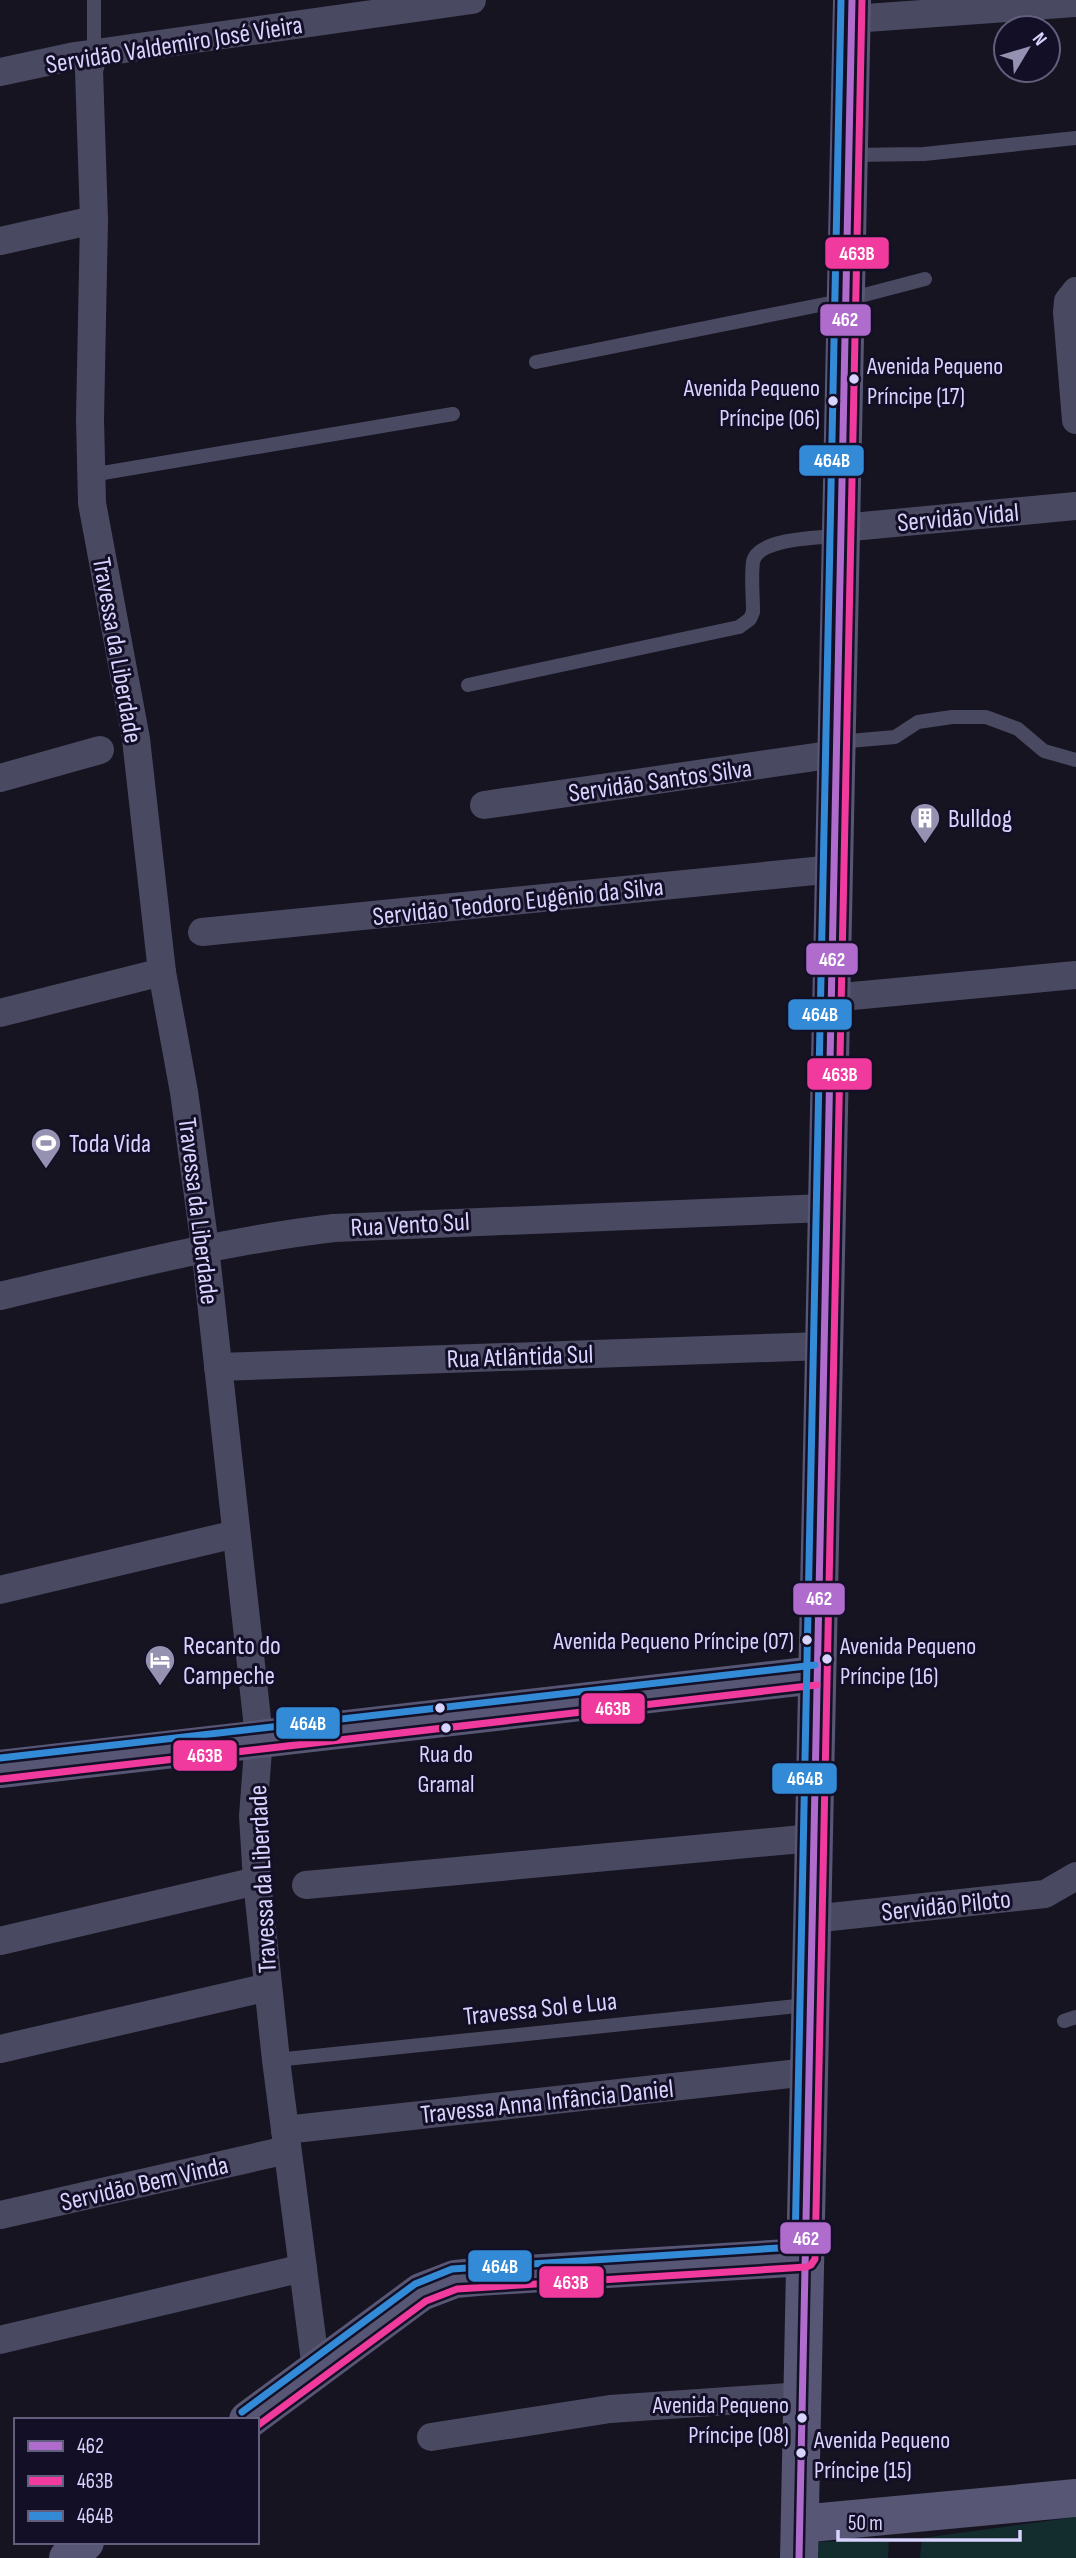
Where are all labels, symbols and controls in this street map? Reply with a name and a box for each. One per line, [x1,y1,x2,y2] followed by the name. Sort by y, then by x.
[44,10,305,81] street label: Servidão Valdemiro José Vieira
[992,14,1062,84] north arrow
[1027,28,1051,51] text: N
[824,236,890,270] line badge: 463B
[839,243,875,266] text: 463B
[819,303,872,337] line badge: 462
[832,309,858,332] text: 462
[866,352,1003,411] place label: Avenida Pequeno Príncipe (17)
[847,372,861,386] marker: Avenida Pequeno Príncipe (17)
[683,374,820,433] place label: Avenida Pequeno Príncipe (06)
[826,394,840,408] marker: Avenida Pequeno Príncipe (06)
[798,444,865,477] line badge: 464B
[814,450,850,473] text: 464B
[896,498,1020,539] street label: Servidão Vidal
[85,555,148,746] street label: Travessa da Liberdade
[567,753,754,810] street label: Servidão Santos Silva
[908,801,942,845] building icon: Bulldog
[948,804,1012,835] place label: Bulldog
[371,872,665,933] street label: Servidão Teodoro Eugênio da Silva
[805,942,859,976] line badge: 462
[819,949,845,972] text: 462
[787,998,853,1031] line badge: 464B
[802,1004,838,1027] text: 464B
[806,1057,873,1091] line badge: 463B
[822,1064,858,1087] text: 463B
[171,1116,224,1306] street label: Travessa da Liberdade
[29,1126,63,1170] sports icon: Toda Vida
[69,1129,151,1160] place label: Toda Vida
[350,1207,470,1244] street label: Rua Vento Sul
[446,1339,594,1376] street label: Rua Atlântida Sul
[792,1582,846,1616] line badge: 462
[806,1588,832,1611] text: 462
[553,1627,794,1656] place label: Avenida Pequeno Príncipe (07)
[183,1631,281,1692] place label: Recanto do Campeche
[839,1632,976,1691] place label: Avenida Pequeno Príncipe (16)
[800,1633,814,1647] marker: Avenida Pequeno Príncipe (07)
[143,1643,177,1687] hotel icon: Recanto do Campeche
[820,1652,834,1666] marker: Avenida Pequeno Príncipe (16)
[580,1692,646,1725] line badge: 463B
[595,1698,631,1721] text: 463B
[433,1701,447,1715] unlabelled marker
[275,1706,341,1740] line badge: 464B
[290,1713,326,1736] text: 464B
[439,1721,453,1735] marker: Rua do Gramal
[172,1739,238,1772] line badge: 463B
[418,1740,474,1799] place label: Rua do Gramal
[187,1745,223,1768] text: 463B
[771,1762,838,1795] line badge: 464B
[787,1768,823,1791] text: 464B
[243,1784,284,1974] street label: Travessa da Liberdade
[880,1884,1012,1929] street label: Servidão Piloto
[462,1986,618,2033] street label: Travessa Sol e Lua
[419,2074,675,2131] street label: Travessa Anna Infância Daniel
[57,2150,231,2219] street label: Servidão Bem Vinda
[779,2221,832,2255] line badge: 462
[793,2228,819,2251] text: 462
[467,2249,533,2283] line badge: 464B
[482,2256,518,2279] text: 464B
[538,2265,605,2299] line badge: 463B
[553,2272,589,2295] text: 463B
[652,2391,789,2450] place label: Avenida Pequeno Príncipe (08)
[795,2411,809,2425] marker: Avenida Pequeno Príncipe (08)
[14,2418,259,2544] legend
[813,2426,950,2485] place label: Avenida Pequeno Príncipe (15)
[77,2434,104,2459] text: 462
[794,2446,808,2460] marker: Avenida Pequeno Príncipe (15)
[77,2469,113,2494] text: 463B
[838,2498,1020,2542] scale bar
[77,2504,113,2529] text: 464B
[848,2511,883,2536] text: 50 m

